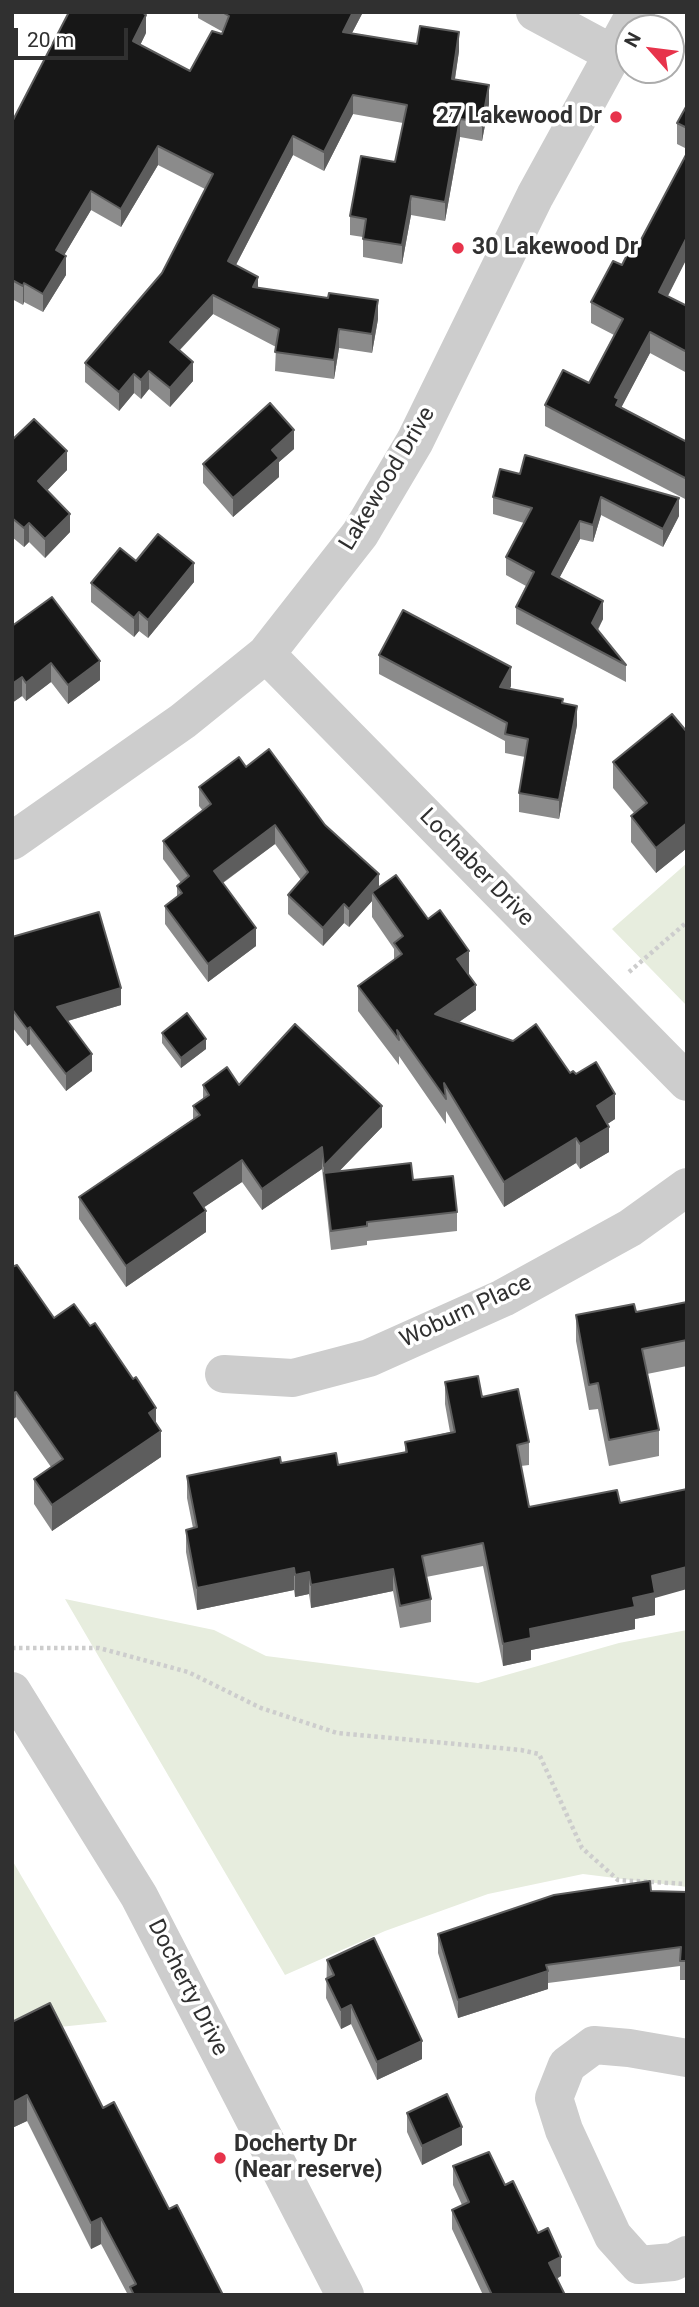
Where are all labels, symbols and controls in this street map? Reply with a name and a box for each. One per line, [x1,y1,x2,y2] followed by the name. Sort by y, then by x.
[18,14,131,58] scale bar
[615,14,685,84] north arrow
[27,28,74,52] text: 20 m
[619,29,646,51] text: N
[436,103,602,131] place label: 27 Lakewood Dr
[608,109,624,125] marker: 27 Lakewood Dr
[472,234,638,262] place label: 30 Lakewood Dr
[450,240,466,256] marker: 30 Lakewood Dr
[334,402,442,556] street label: Lakewood Drive
[413,803,539,933] street label: Lochaber Drive
[396,1270,536,1354] street label: Woburn Place
[141,1915,233,2061] street label: Docherty Drive
[234,2131,383,2185] place label: Docherty Dr (Near reserve)
[212,2150,228,2166] marker: Docherty Dr (Near reserve)

